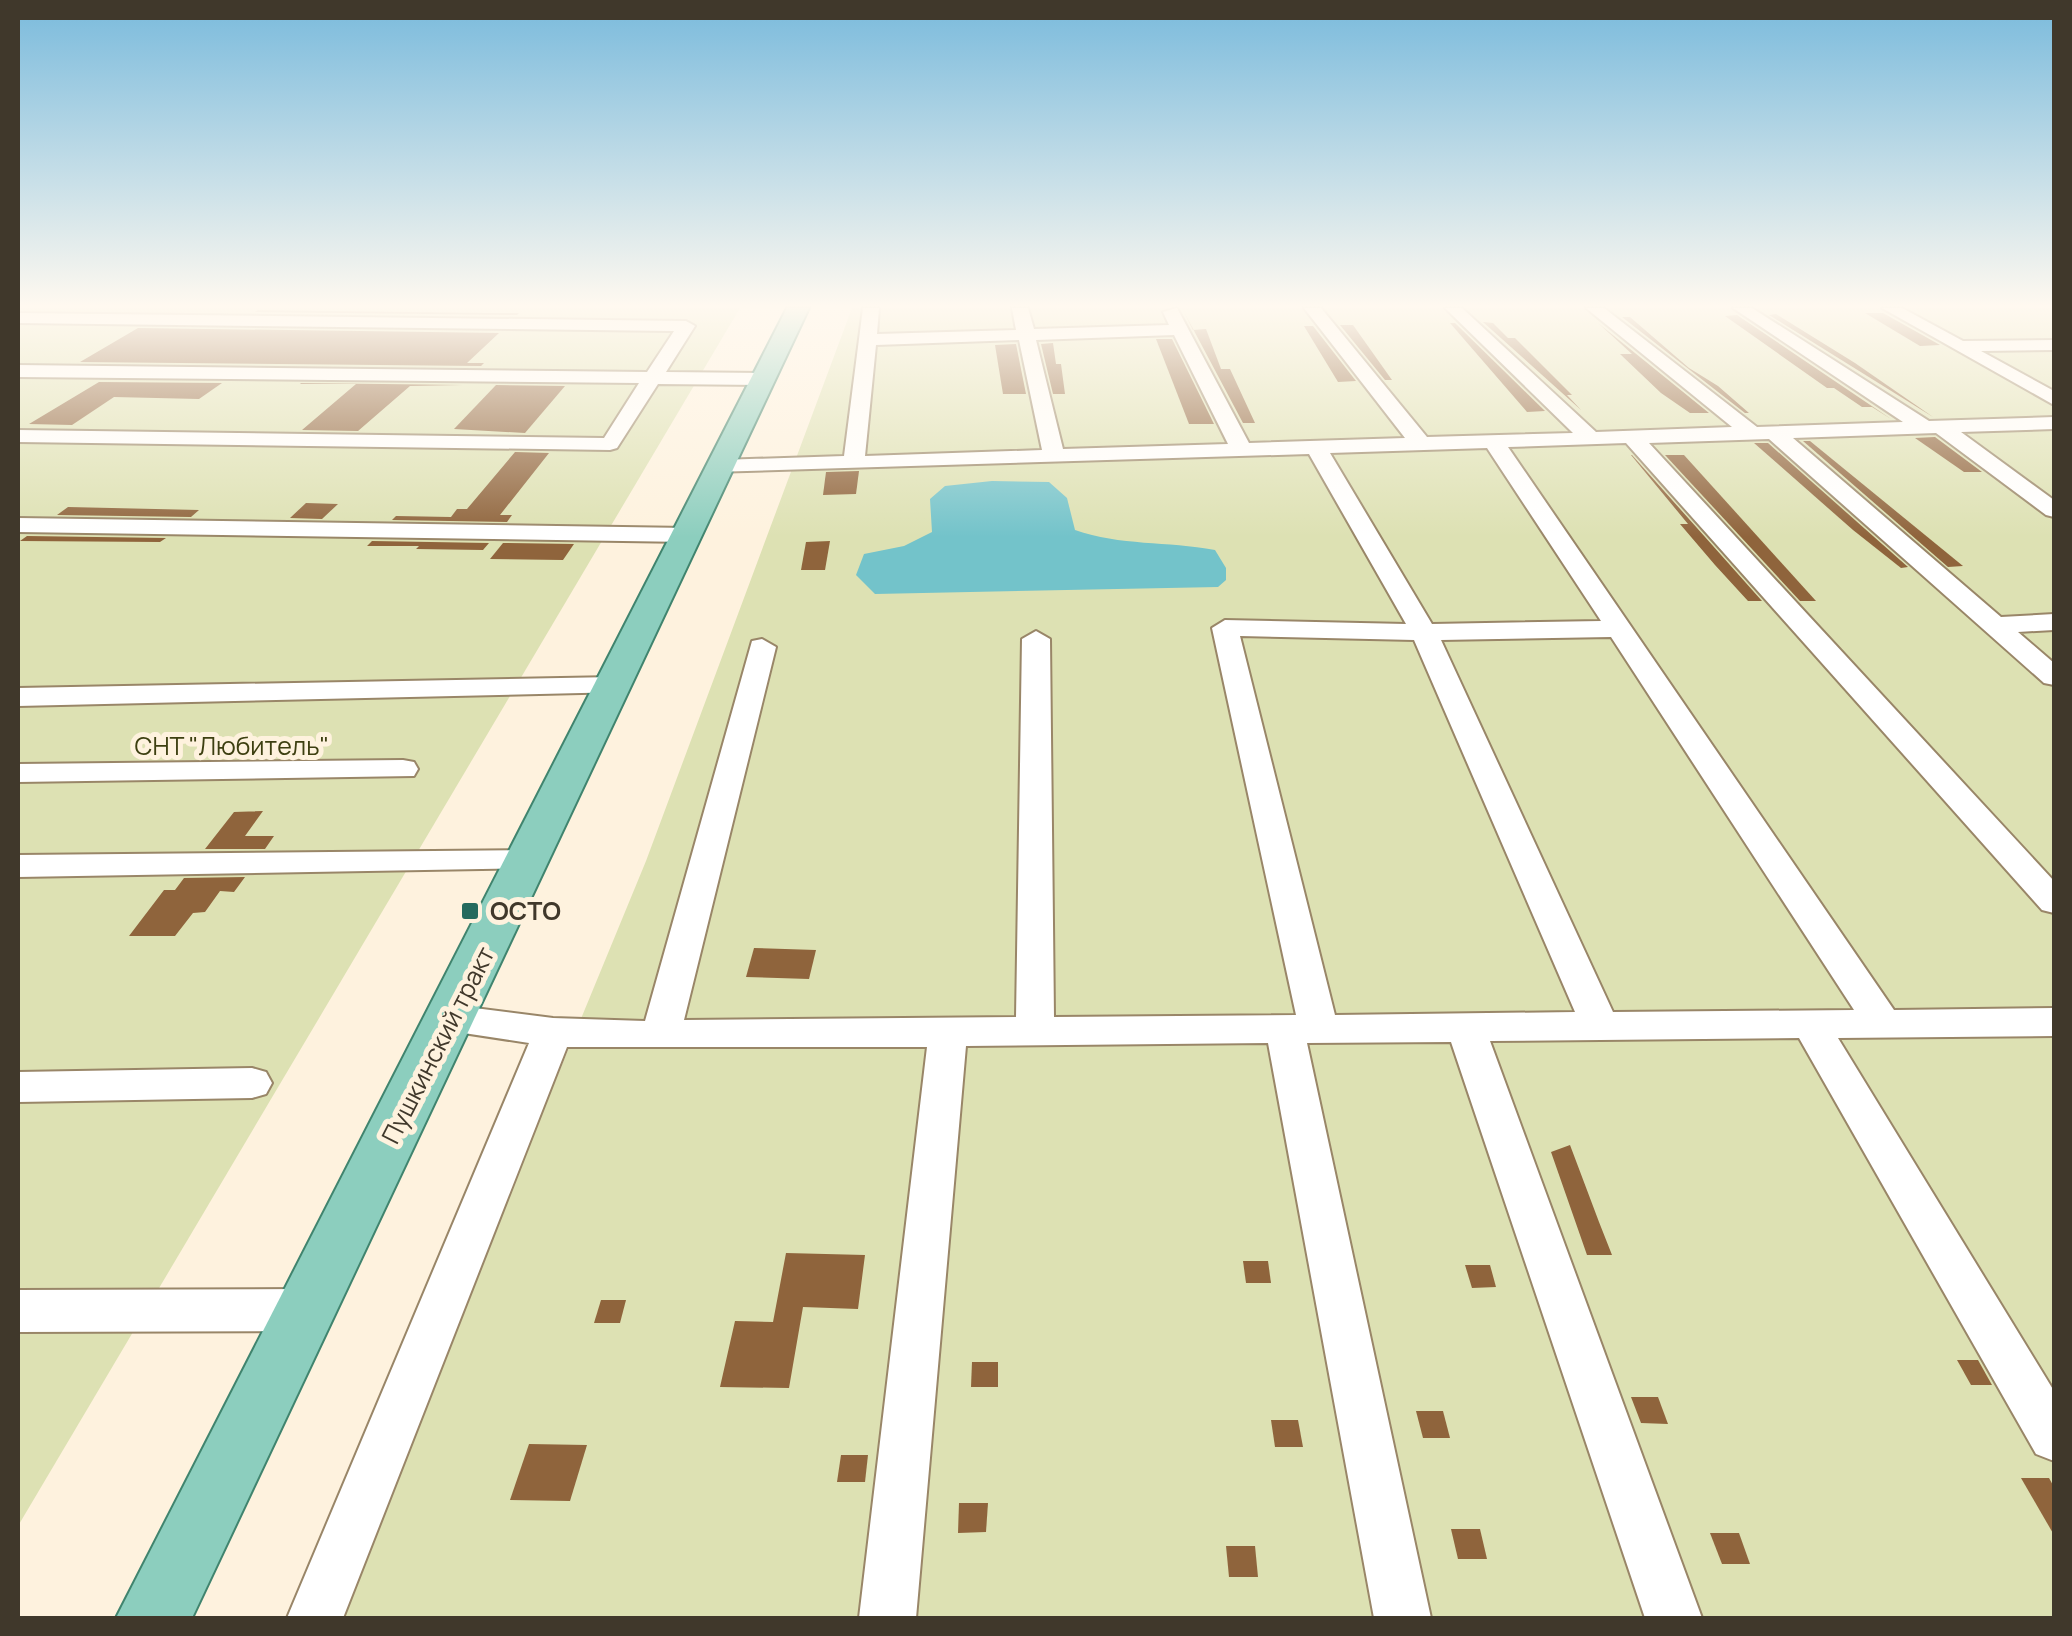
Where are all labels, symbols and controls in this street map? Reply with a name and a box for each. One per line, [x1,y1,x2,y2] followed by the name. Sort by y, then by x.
[135,728,329,763] park label: СНТ "Любитель"
[490,893,561,928] place label: ОСТО
[459,900,481,922] marker: ОСТО
[373,940,503,1149] street label: Пушкинский тракт

